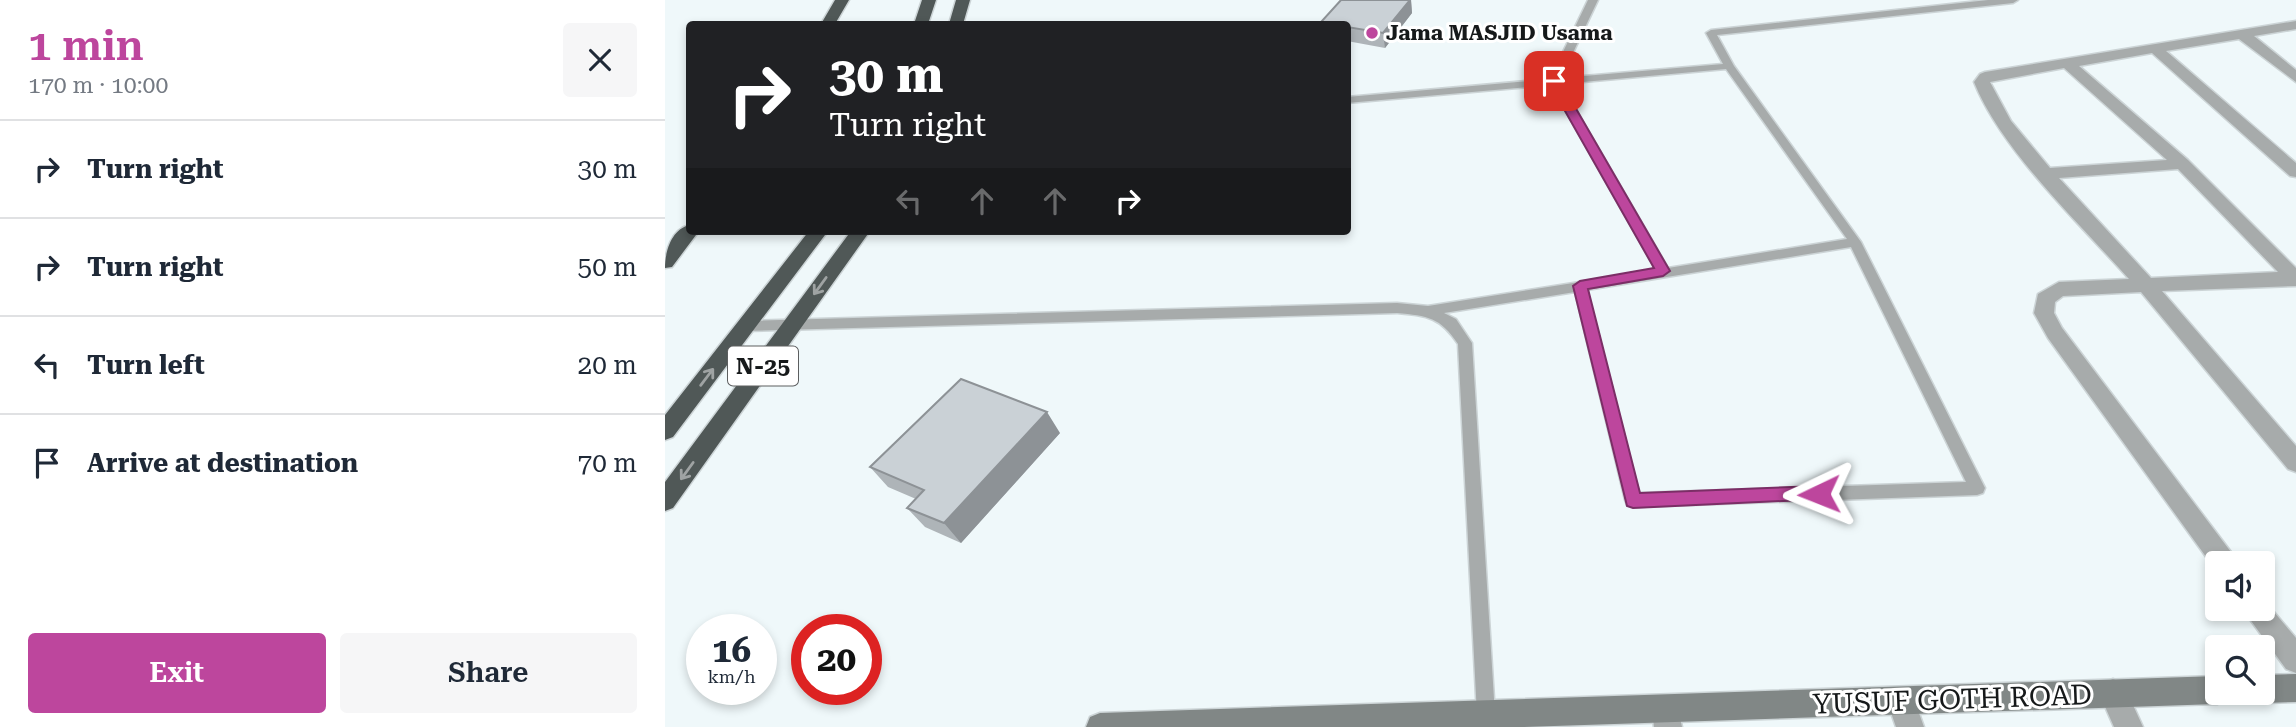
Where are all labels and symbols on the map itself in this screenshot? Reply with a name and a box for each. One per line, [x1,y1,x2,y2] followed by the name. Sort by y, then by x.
[1386,21,1613,45] place label: Jama MASJID Usama
[1364,25,1380,41] marker: Jama MASJID Usama
[1524,51,1584,111] pin
[813,276,828,295] one-way arrow
[728,346,798,386] road number: N-25
[699,369,714,387] one-way arrow
[1782,457,1856,531] position arrow
[680,461,694,480] one-way arrow
[791,614,882,705] speed limit sign: 20
[1812,678,2092,721] street label: YUSUF GOTH ROAD

